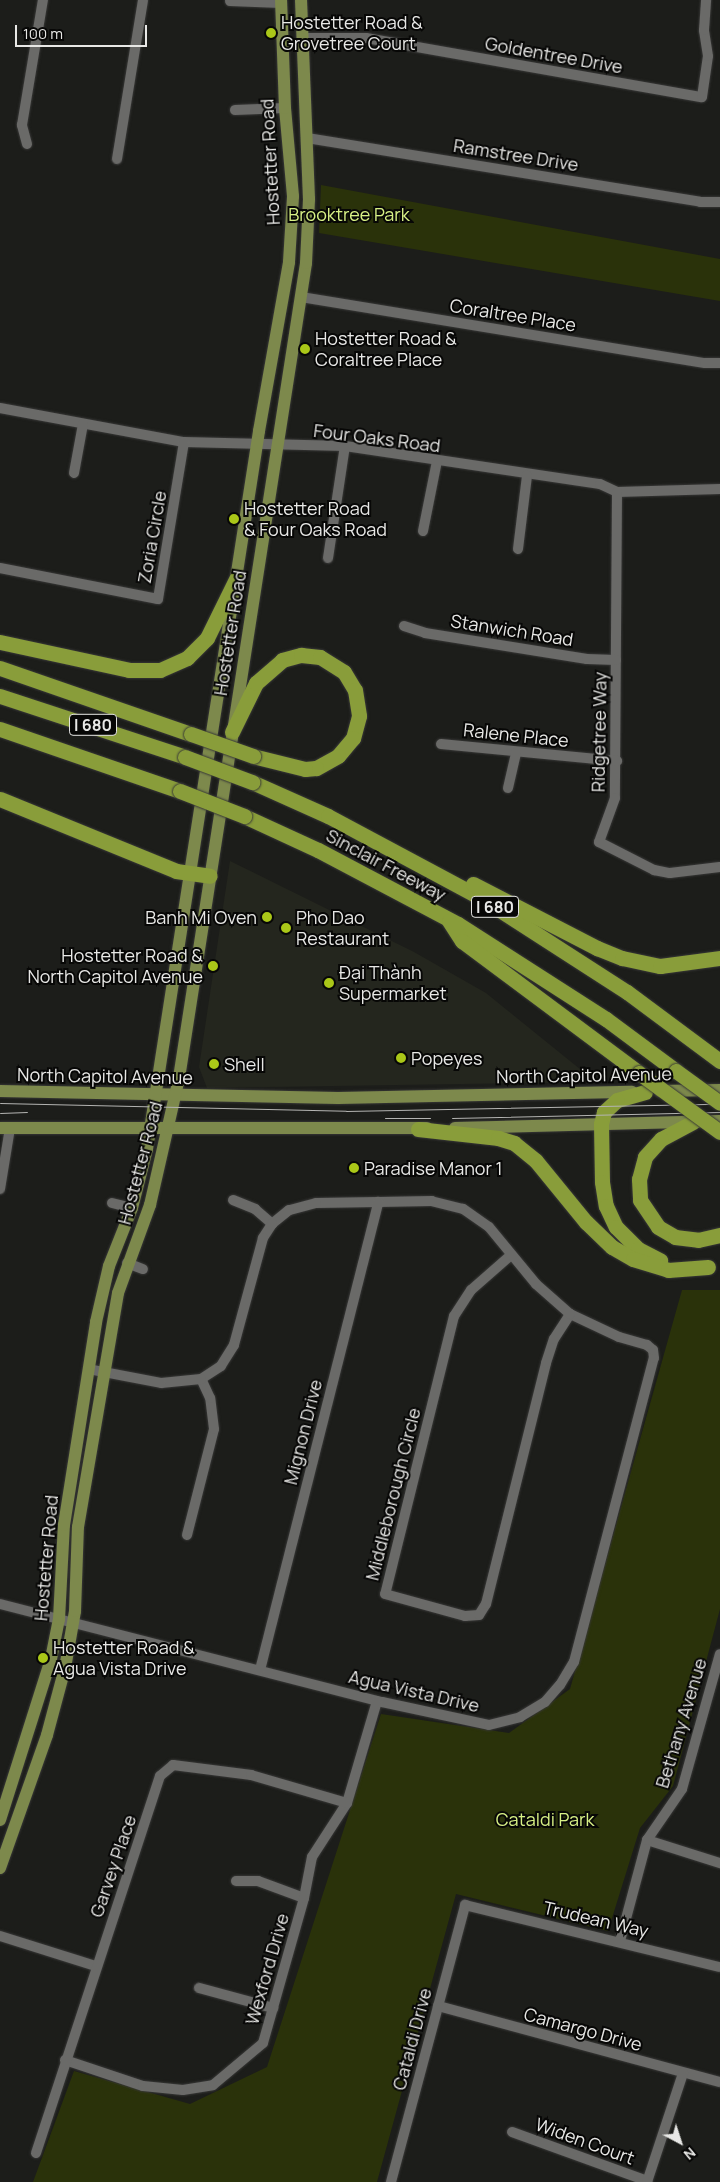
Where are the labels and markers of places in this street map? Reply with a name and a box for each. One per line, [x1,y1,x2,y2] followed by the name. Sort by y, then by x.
[281,12,423,54] place label: Hostetter Road & Grovetree Court
[265,27,277,39] marker: Hostetter Road & Grovetree Court
[315,328,457,370] place label: Hostetter Road & Coraltree Place
[299,343,311,355] marker: Hostetter Road & Coraltree Place
[244,498,387,540] place label: Hostetter Road & Four Oaks Road
[228,513,240,525] marker: Hostetter Road & Four Oaks Road
[145,906,257,928] place label: Banh Mi Oven
[296,907,389,950] place label: Pho Dao Restaurant
[261,911,273,923] marker: Banh Mi Oven
[280,922,292,934] marker: Pho Dao Restaurant
[27,945,203,988] place label: Hostetter Road & North Capitol Avenue
[207,960,219,972] marker: Hostetter Road & North Capitol Avenue
[339,962,447,1004] place label: Đại Thành Supermarket
[323,977,335,989] marker: Đại Thành Supermarket
[411,1047,483,1069] place label: Popeyes
[395,1052,407,1064] marker: Popeyes
[224,1053,265,1075] place label: Shell
[208,1058,220,1070] marker: Shell
[364,1157,503,1179] place label: Paradise Manor 1
[348,1162,360,1174] marker: Paradise Manor 1
[53,1637,195,1680] place label: Hostetter Road & Agua Vista Drive
[37,1652,49,1664] marker: Hostetter Road & Agua Vista Drive

